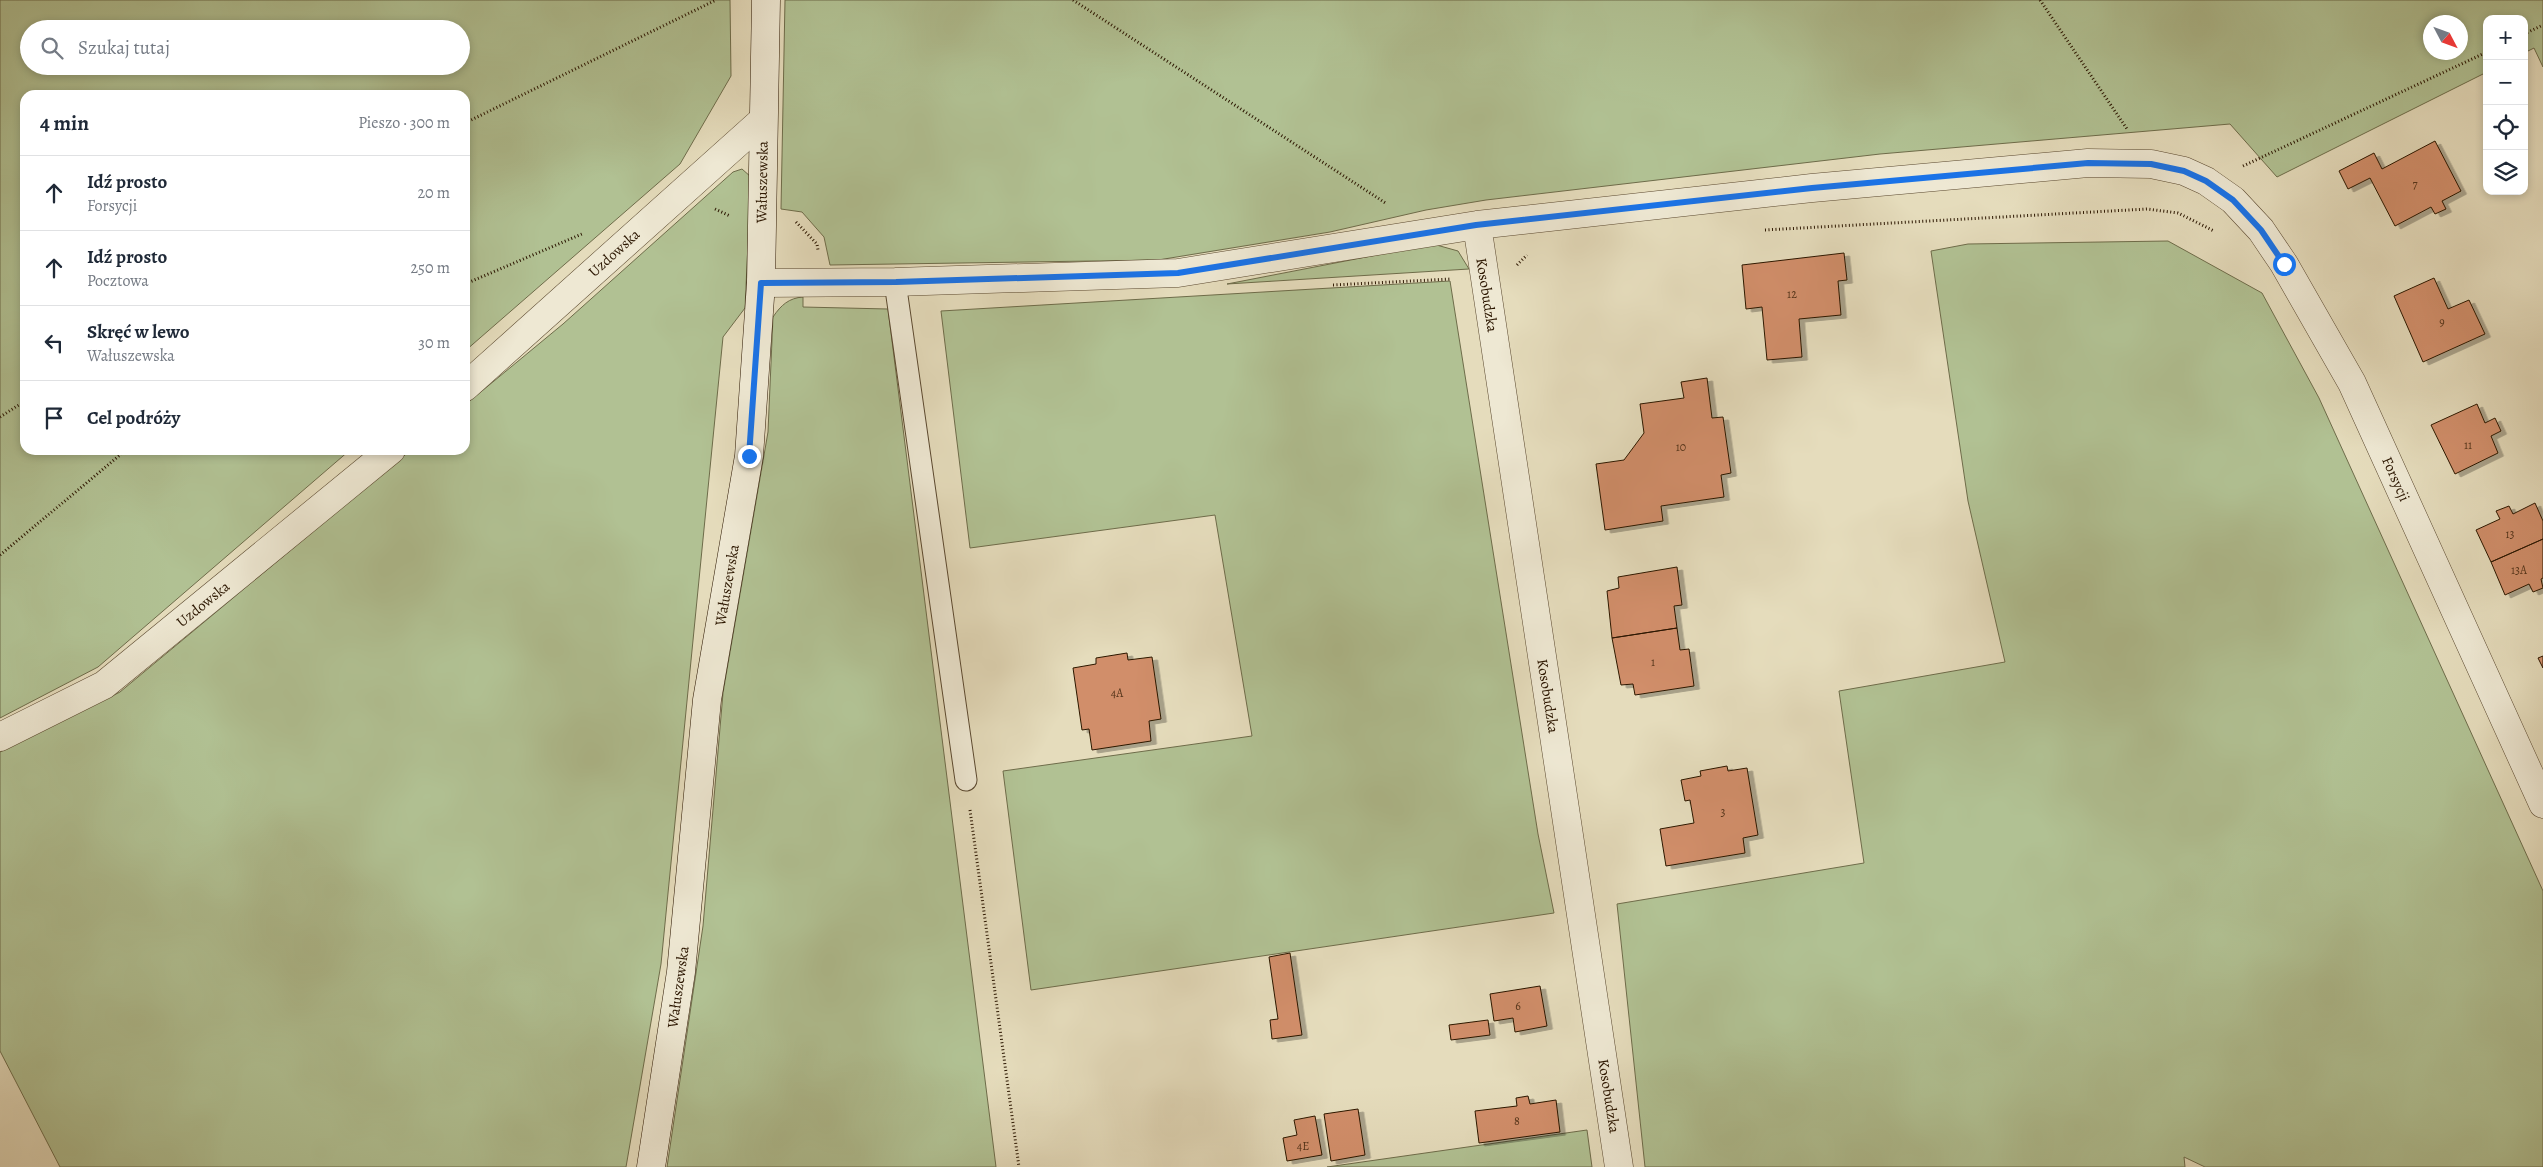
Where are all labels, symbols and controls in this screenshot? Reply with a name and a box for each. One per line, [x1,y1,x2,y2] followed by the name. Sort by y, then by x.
[2423,15,2468,60] north arrow
[2483,15,2528,195] map controls
[2483,15,2528,60] button: +
[20,20,470,75] search box
[38,34,66,62] icon: search
[78,35,170,61] text: Szukaj tutaj
[2483,60,2528,105] button: −
[2483,105,2528,150] button: locate
[40,109,89,137] text: 4 min
[358,112,450,134] text: Pieszo · 300 m
[751,141,773,224] street label: Wałuszewska
[2483,150,2528,195] button: layers
[87,169,167,195] text: Idź prosto
[2412,176,2418,192] house number: 7
[40,179,68,207] icon: ahead
[417,182,450,204] text: 20 m
[87,195,137,217] text: Forsycji
[584,224,644,282] street label: Uzdowska
[87,244,167,270] text: Idź prosto
[2273,253,2296,276] route start
[40,254,68,282] icon: ahead
[411,257,450,279] text: 250 m
[1471,257,1503,333] street label: Kosobudzka
[87,270,149,292] text: Pocztowa
[1787,286,1797,302] house number: 12
[2439,314,2445,330] house number: 9
[87,319,190,345] text: Skręć w lewo
[40,329,68,357] icon: left
[418,332,450,354] text: 30 m
[87,345,175,367] text: Wałuszewska
[40,404,68,432] icon: arrive
[87,405,180,431] text: Cel podróży
[2464,437,2472,453] house number: 11
[1676,439,1686,455] house number: 10
[738,445,761,468] route end
[2377,453,2415,505] street label: Forsycji
[2505,526,2515,542] house number: 13
[710,543,744,628] street label: Wałuszewska
[2511,562,2528,578] house number: 13A
[172,576,234,632] street label: Uzdowska
[1651,654,1655,670] house number: 1
[1532,658,1564,734] street label: Kosobudzka
[1111,685,1124,701] house number: 4A
[1721,804,1726,820] house number: 3
[662,945,694,1030] street label: Wałuszewska
[1515,998,1521,1014] house number: 6
[1593,1058,1625,1134] street label: Kosobudzka
[1514,1113,1520,1129] house number: 8
[1297,1138,1309,1154] house number: 4E

